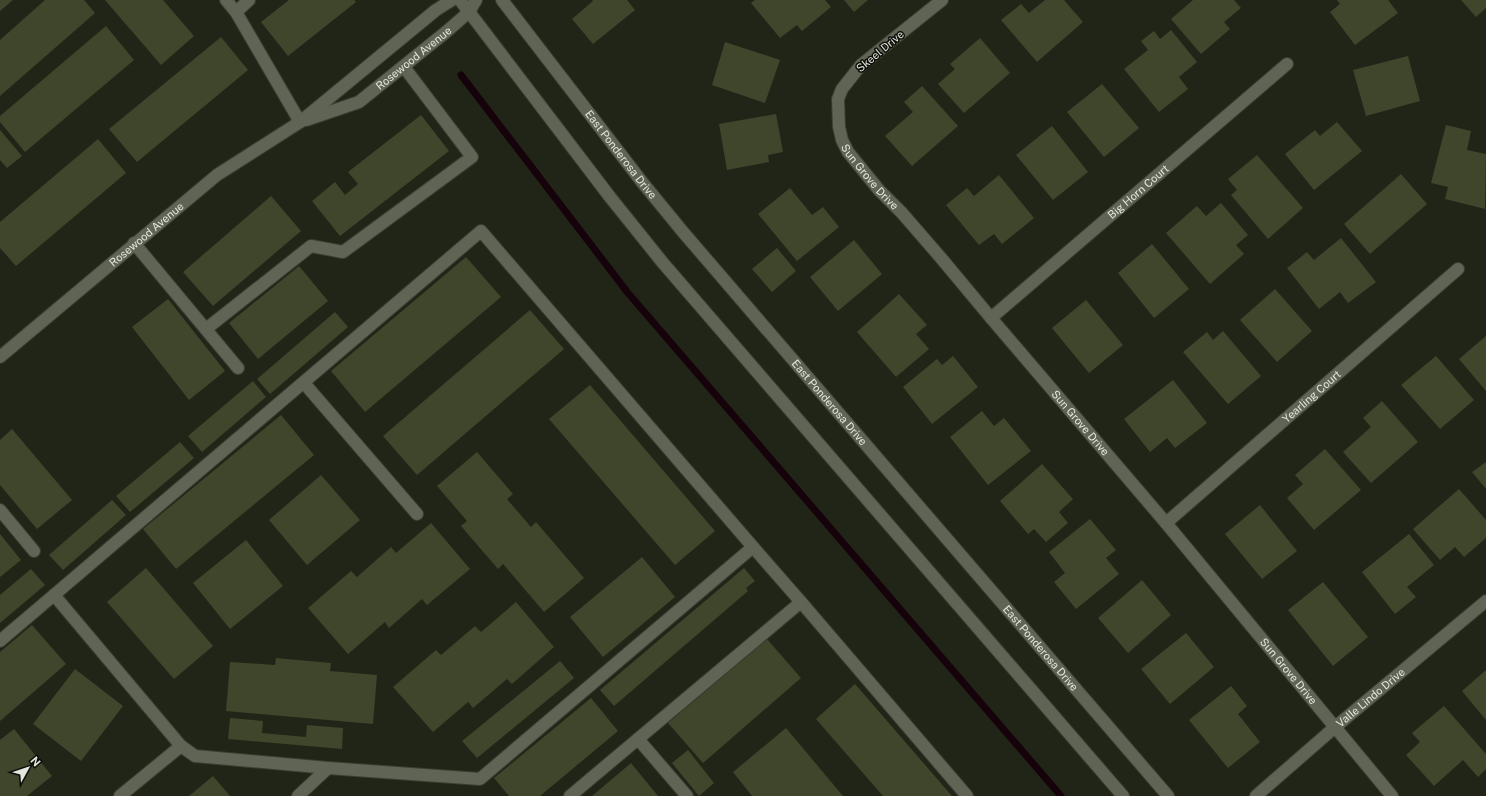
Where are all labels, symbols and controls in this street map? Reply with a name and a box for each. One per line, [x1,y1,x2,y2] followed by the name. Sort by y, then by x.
[373,24,454,92] street label: Rosewood Avenue
[854,28,906,74] street label: Skeel Drive
[583,108,659,201] street label: East Ponderosa Drive
[839,142,901,212] street label: Sun Grove Drive
[1105,162,1171,221] street label: Big Horn Court
[107,200,186,269] street label: Rosewood Avenue
[790,357,870,448] street label: East Ponderosa Drive
[1280,368,1343,425] street label: Yearling Court
[1049,388,1112,458] street label: Sun Grove Drive
[1001,603,1081,693] street label: East Ponderosa Drive
[1258,636,1319,706] street label: Sun Grove Drive
[1334,666,1407,730] street label: Valle Lindo Drive
[8,748,48,788] north arrow
[28,754,43,769] text: N

